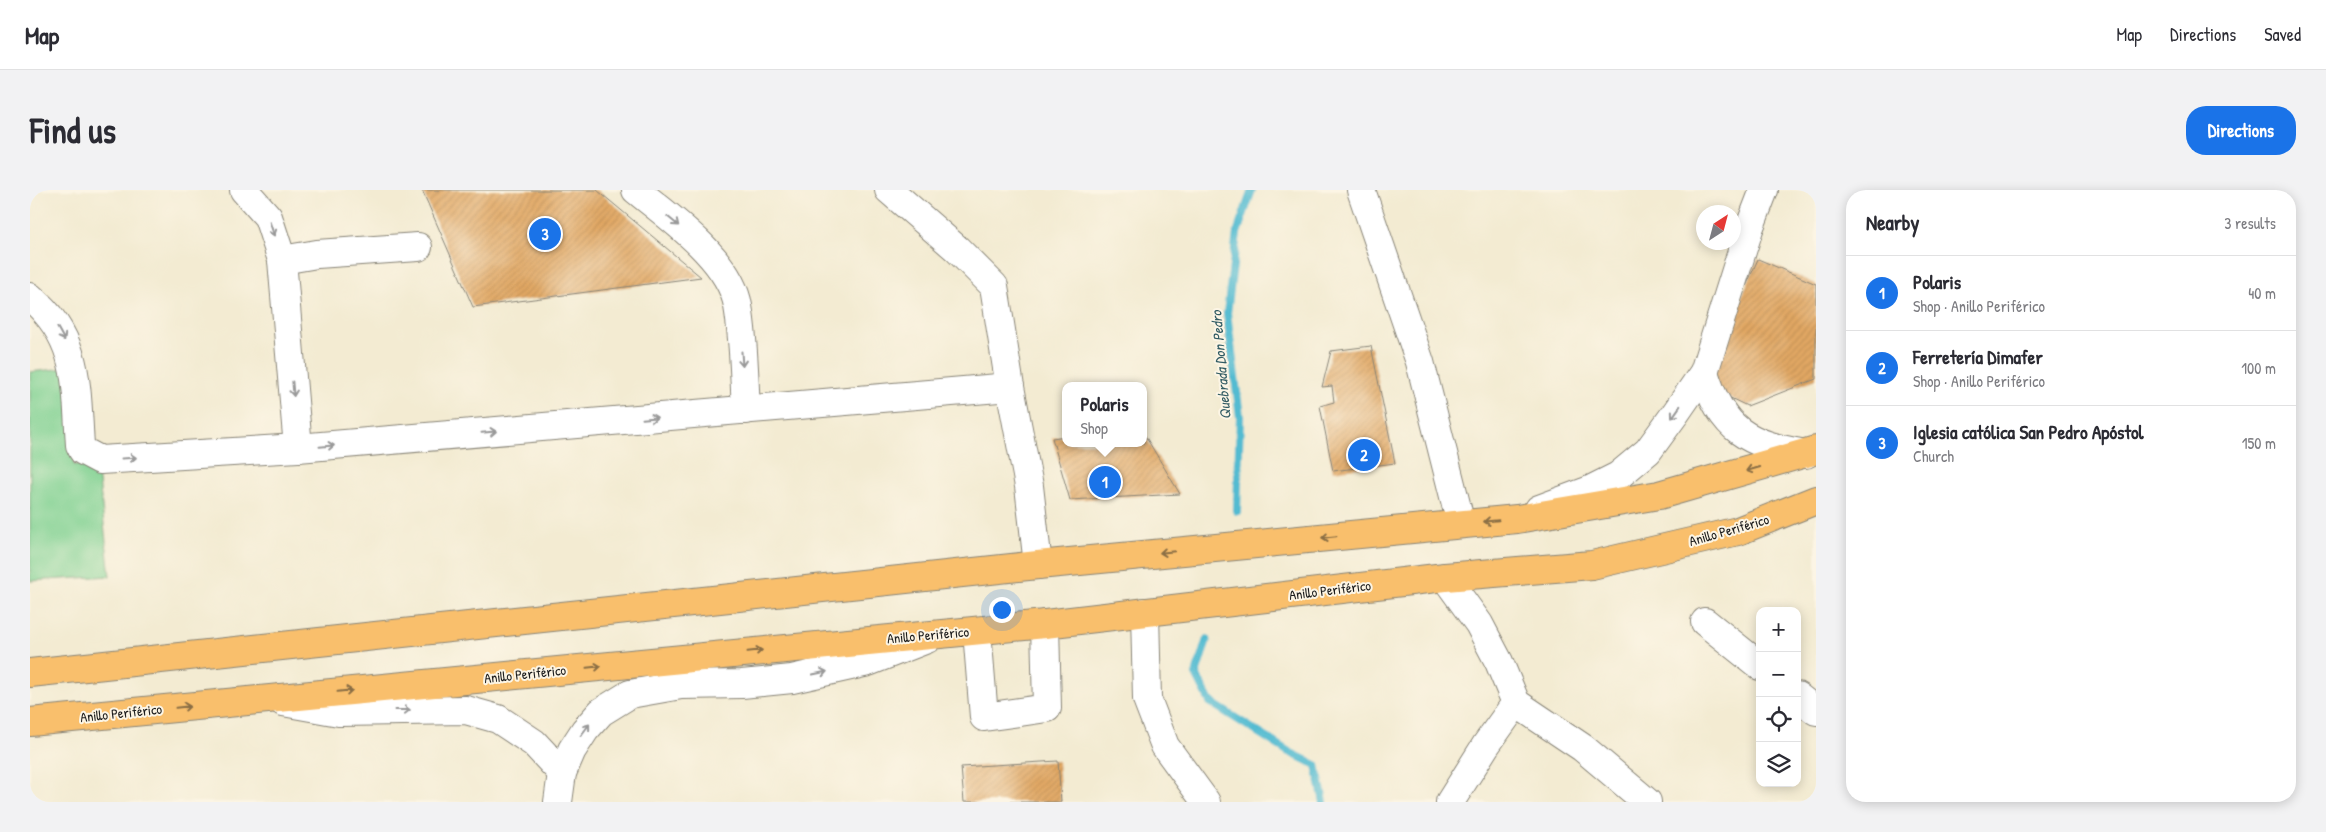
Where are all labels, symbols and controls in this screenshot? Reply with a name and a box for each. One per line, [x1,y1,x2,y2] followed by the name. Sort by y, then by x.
[25,19,59,51] text: Map
[2117,22,2142,47] text: Map
[2170,22,2236,47] text: Directions
[2264,22,2301,47] text: Saved
[2186,106,2296,155] button: Directions
[30,107,116,154] text: Find us
[1696,205,1741,250] north arrow
[1866,208,1919,237] text: Nearby
[2224,212,2276,234] text: 3 results
[529,215,561,253] pin: 3
[667,216,680,227] one-way arrow
[268,221,277,236] one-way arrow
[1913,269,1961,295] text: Polaris
[1879,282,1885,304] text: 1
[2248,282,2276,304] text: 40 m
[1913,295,2045,317] text: Shop · Anillo Periférico
[1205,309,1236,420] water label: Quebrada Don Pedro
[56,327,66,342] one-way arrow
[1913,344,2043,370] text: Ferretería Dimafer
[738,351,747,367] one-way arrow
[1878,357,1886,379] text: 2
[2241,357,2276,379] text: 100 m
[1913,370,2045,392] text: Shop · Anillo Periférico
[288,381,298,397] one-way arrow
[1062,382,1147,447] popup
[1080,391,1129,417] text: Polaris
[1671,405,1681,419] one-way arrow
[642,413,658,423] one-way arrow
[1080,417,1108,439] text: Shop
[1913,419,2144,445] text: Iglesia católica San Pedro Apóstol
[480,427,496,437] one-way arrow
[1878,432,1886,454] text: 3
[2242,432,2276,454] text: 150 m
[1348,436,1380,474] pin: 2
[318,441,334,451] one-way arrow
[1913,445,1954,467] text: Church
[121,454,137,463] one-way arrow
[1089,463,1121,501] pin: 1
[1745,465,1761,474] one-way arrow
[1687,509,1771,550] street label: Anillo Periférico
[1483,517,1499,526] one-way arrow
[1321,532,1337,542] one-way arrow
[1160,548,1176,557] one-way arrow
[1288,575,1372,604] street label: Anillo Periférico
[989,597,1015,623] your location
[1756,607,1801,787] map controls
[1756,607,1801,652] button: +
[886,621,970,648] street label: Anillo Periférico
[747,646,763,656] one-way arrow
[1756,652,1801,697] button: −
[483,660,567,687] street label: Anillo Periférico
[585,662,601,672] one-way arrow
[812,667,828,677] one-way arrow
[336,686,352,696] one-way arrow
[1756,697,1801,742] button: locate
[79,699,163,726] street label: Anillo Periférico
[175,702,191,712] one-way arrow
[394,705,410,715] one-way arrow
[580,724,591,737] one-way arrow
[1756,742,1801,787] button: layers

